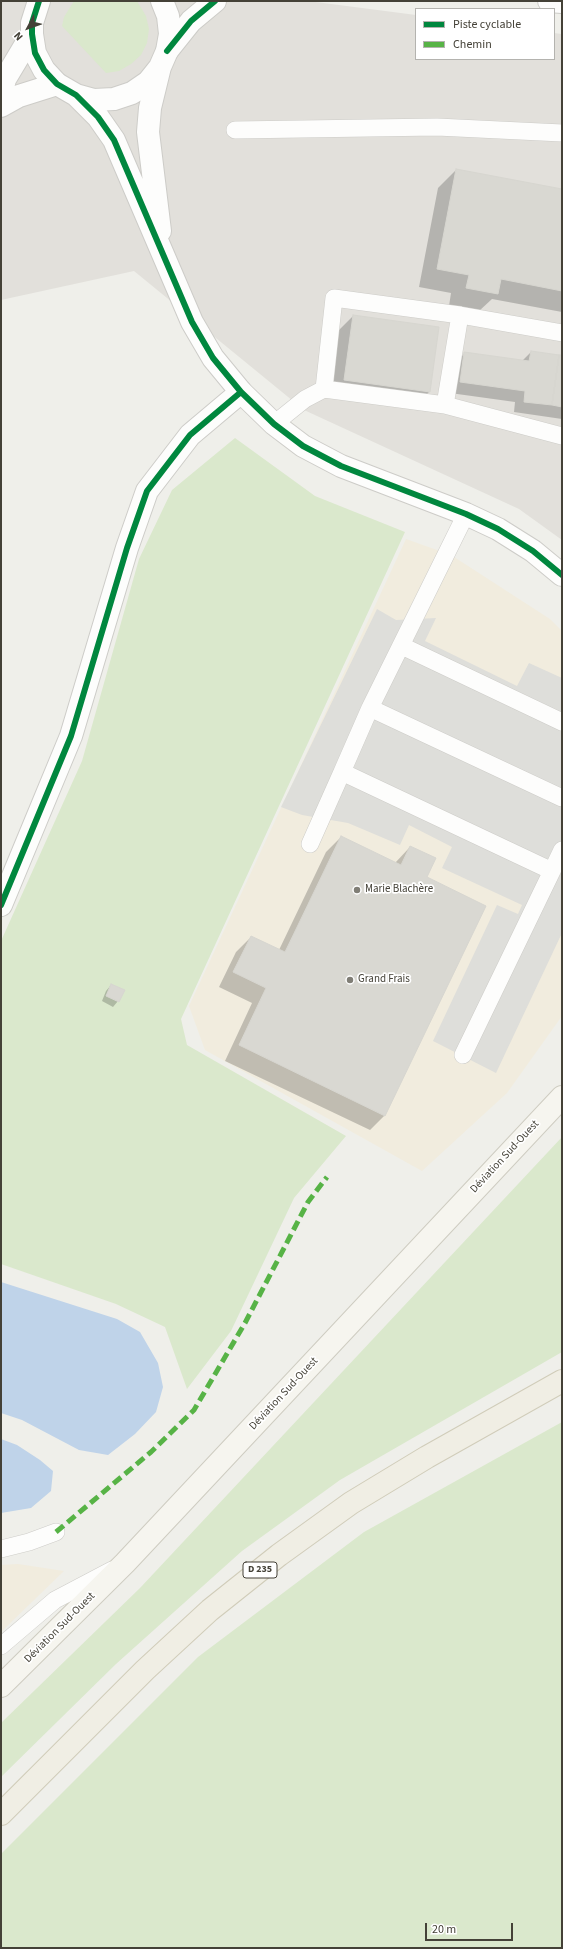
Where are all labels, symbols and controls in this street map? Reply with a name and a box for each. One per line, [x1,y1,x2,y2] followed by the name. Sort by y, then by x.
[8,8,48,48] north arrow
[415,8,555,60] legend
[453,16,521,33] text: Piste cyclable
[11,29,27,44] text: N
[453,36,492,53] text: Chemin
[365,883,433,897] place label: Marie Blachère
[352,885,362,895] marker: Marie Blachère
[358,973,410,987] place label: Grand Frais
[345,975,355,985] marker: Grand Frais
[468,1118,542,1196] street label: Déviation Sud-Ouest
[247,1355,321,1433] street label: Déviation Sud-Ouest
[243,1562,277,1578] road number: D 235
[22,1590,98,1666] street label: Déviation Sud-Ouest
[427,1915,515,1941] scale bar
[432,1921,456,1938] text: 20 m

